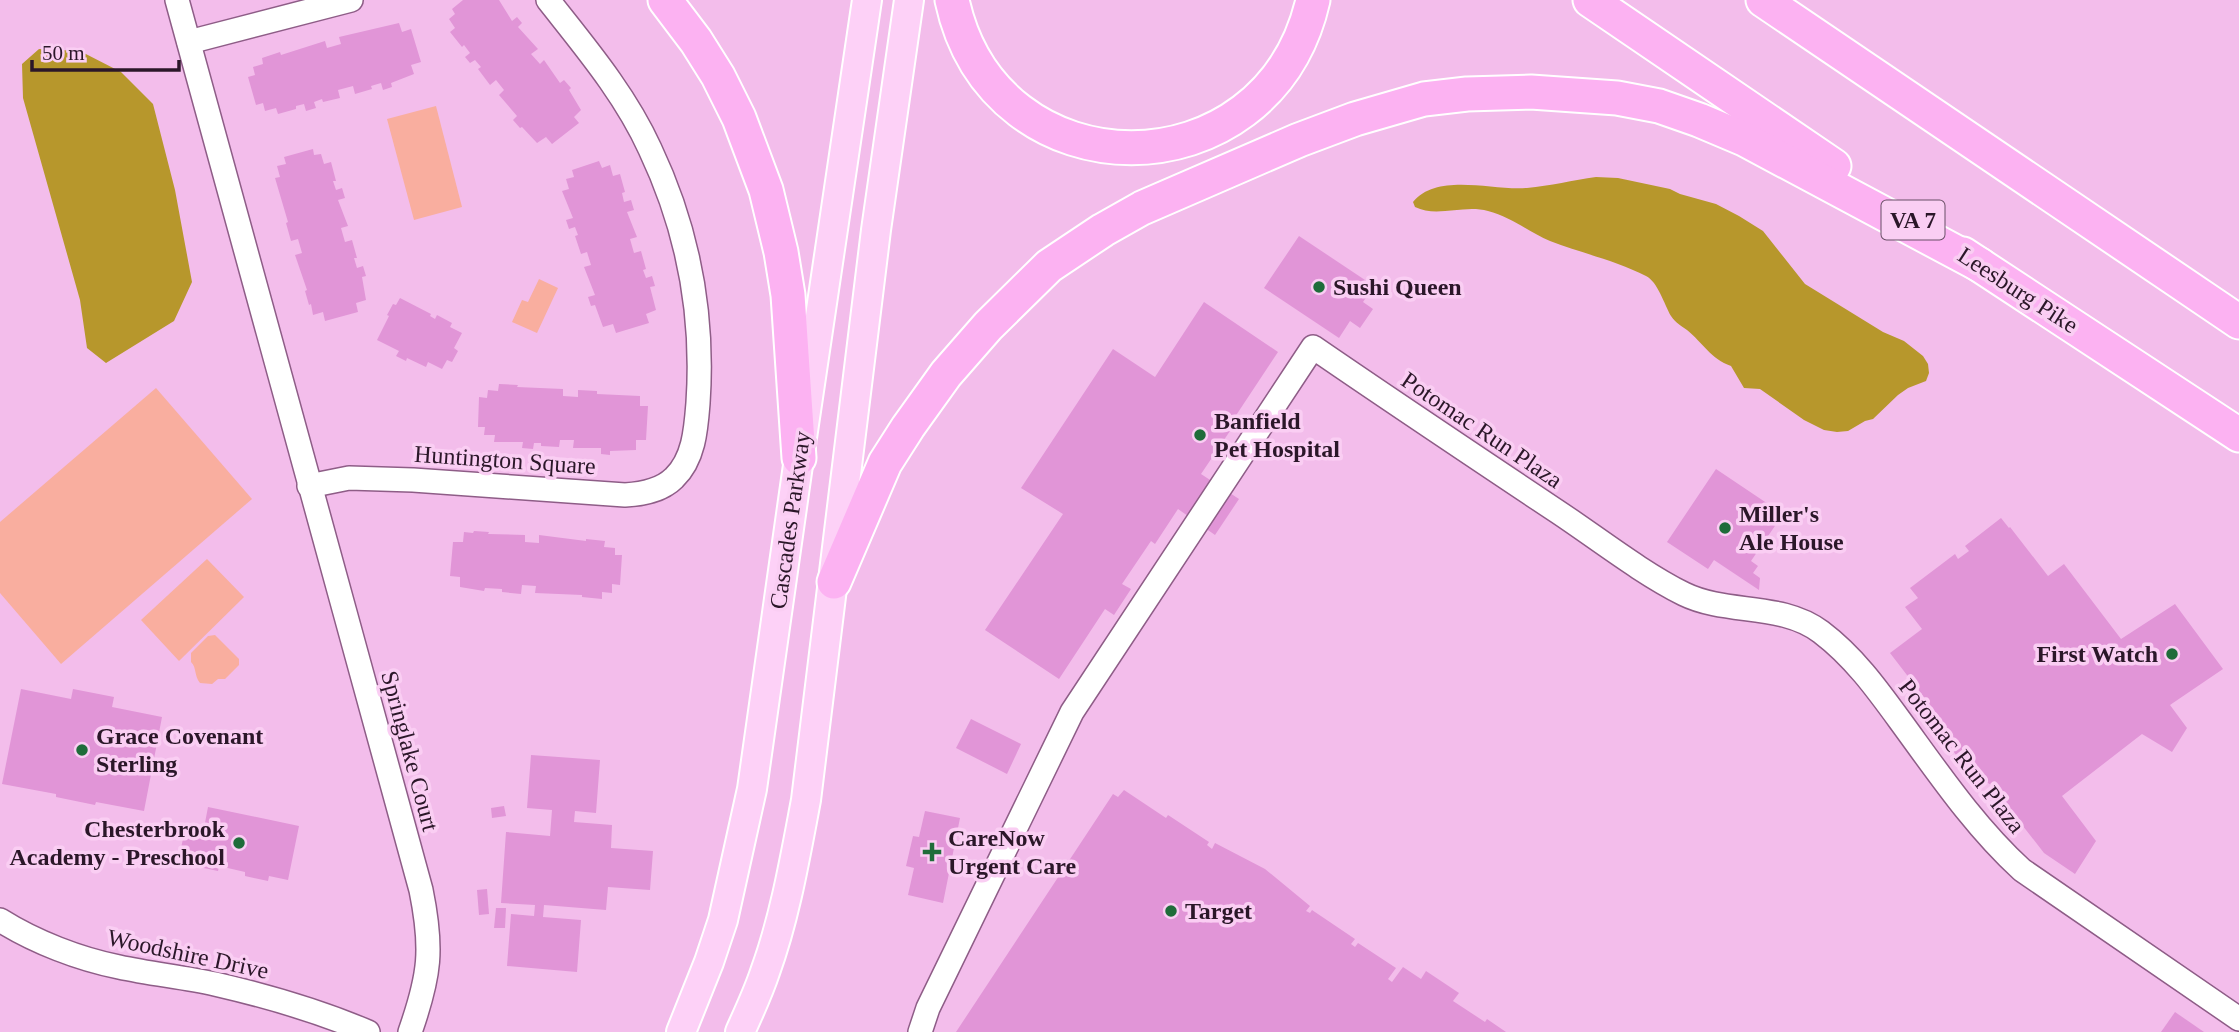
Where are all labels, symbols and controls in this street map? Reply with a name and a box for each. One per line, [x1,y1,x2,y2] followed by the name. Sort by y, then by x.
[32,28,178,72] scale bar
[42,41,85,65] text: 50 m
[1882,200,1944,240] road number: VA 7
[1953,242,2083,338] street label: Leesburg Pike
[1333,274,1462,300] place label: Sushi Queen
[1311,279,1327,295] marker: Sushi Queen
[1397,367,1567,494] street label: Potomac Run Plaza
[1214,408,1340,462] place label: Banfield Pet Hospital
[1192,427,1208,443] marker: Banfield Pet Hospital
[765,429,815,611] street label: Cascades Parkway
[413,441,597,479] street label: Huntington Square
[1739,501,1844,555] place label: Miller's Ale House
[1717,520,1733,536] marker: Miller's Ale House
[2036,641,2158,667] place label: First Watch
[2164,646,2180,662] marker: First Watch
[376,668,444,834] street label: Springlake Court
[1894,674,2030,838] street label: Potomac Run Plaza
[96,723,263,777] place label: Grace Covenant Sterling
[74,742,90,758] marker: Grace Covenant Sterling
[9,816,226,870] place label: Chesterbrook Academy - Preschool
[948,825,1077,879] place label: CareNow Urgent Care
[231,835,247,851] marker: Chesterbrook Academy - Preschool
[922,842,942,862] marker: CareNow Urgent Care
[1185,898,1252,924] place label: Target
[1163,903,1179,919] marker: Target
[105,924,271,984] street label: Woodshire Drive

